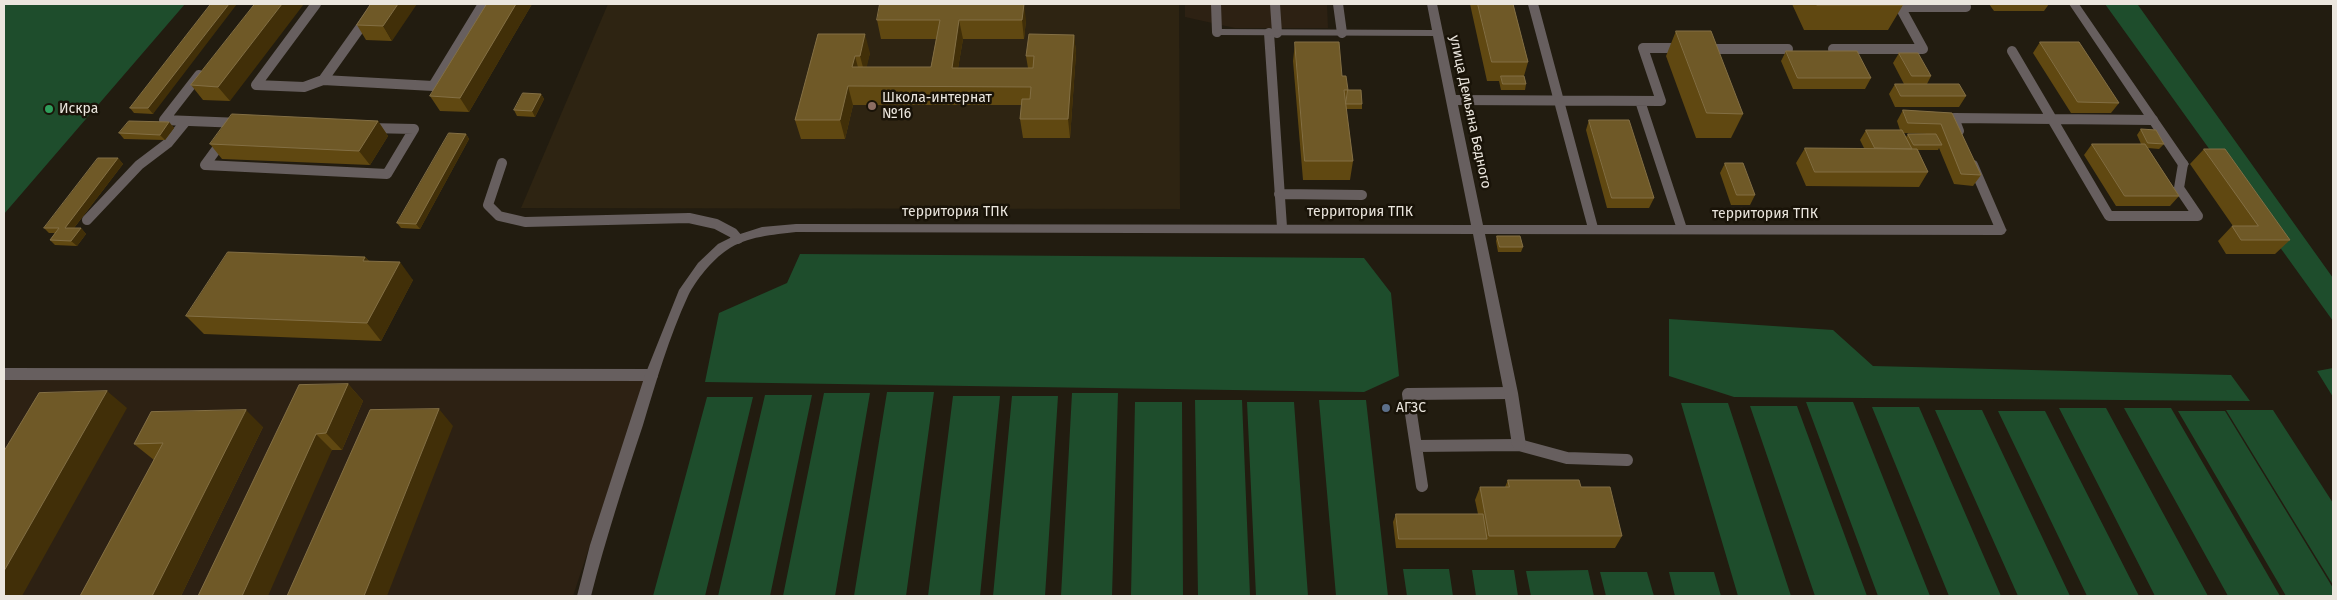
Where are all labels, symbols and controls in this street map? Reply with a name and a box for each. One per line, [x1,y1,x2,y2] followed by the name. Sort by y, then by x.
[1446,34,1494,190] street label: улица Демьяна Бедного
[882,90,992,122] place label: Школа-интернат №16
[866,100,878,112] marker: Школа-интернат №16
[59,101,98,117] place label: Искра
[43,103,55,115] marker: Искра
[902,204,1008,220] street label: территория ТПК
[1307,204,1413,220] street label: территория ТПК
[1712,206,1818,222] street label: территория ТПК
[1396,400,1426,416] place label: АГЗС
[1380,402,1392,414] marker: АГЗС

